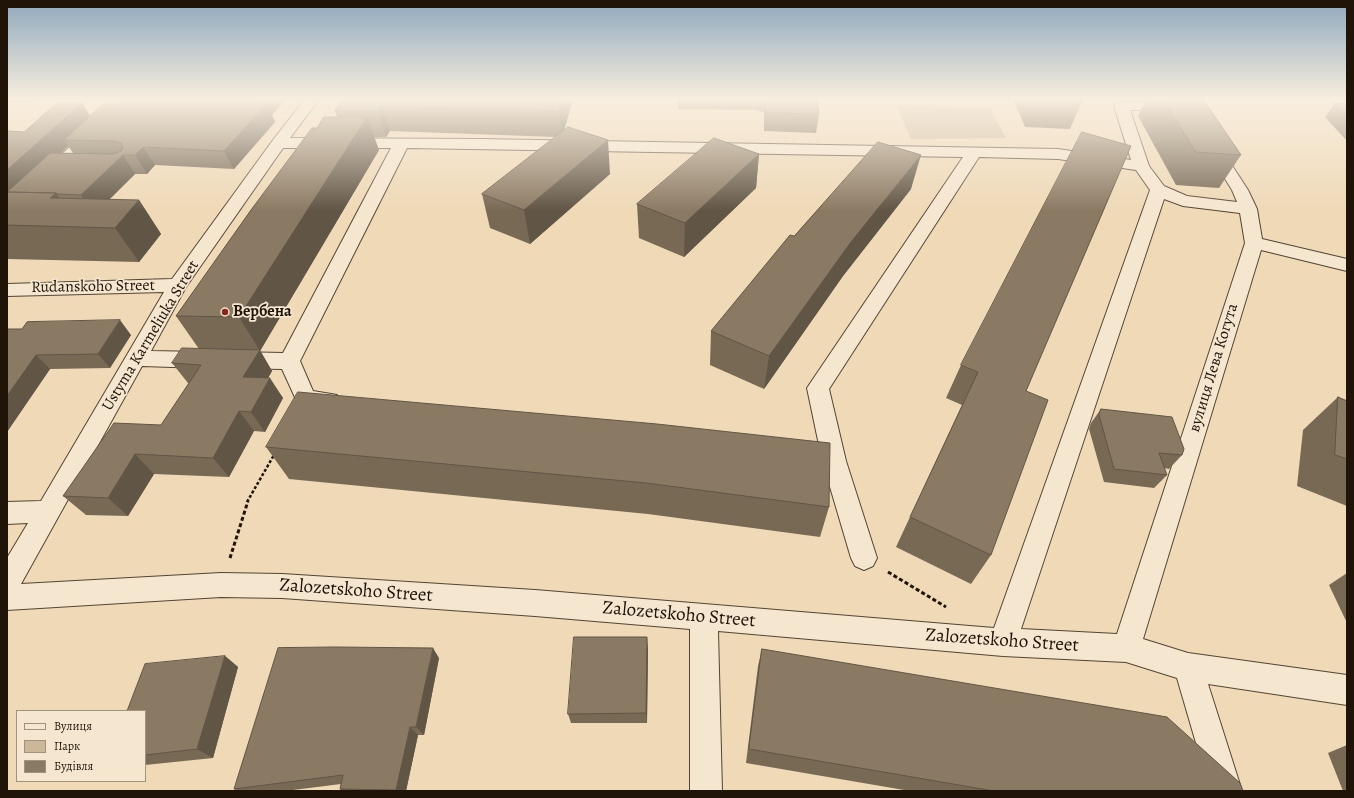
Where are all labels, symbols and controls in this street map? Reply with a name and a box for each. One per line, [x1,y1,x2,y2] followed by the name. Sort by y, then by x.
[98,257,204,415] street label: Ustyma Karmeliuka Street
[31,276,155,298] street label: Rudanskoho Street
[1185,301,1243,435] street label: вулиця Лева Когута
[233,302,292,322] place label: Вербена
[220,307,230,317] marker: Вербена
[279,574,433,608] street label: Zalozetskoho Street
[602,597,756,633] street label: Zalozetskoho Street
[925,624,1079,658] street label: Zalozetskoho Street
[16,710,146,782] legend
[54,718,92,734] text: Вулиця
[54,738,80,754] text: Парк
[54,758,93,774] text: Будівля

